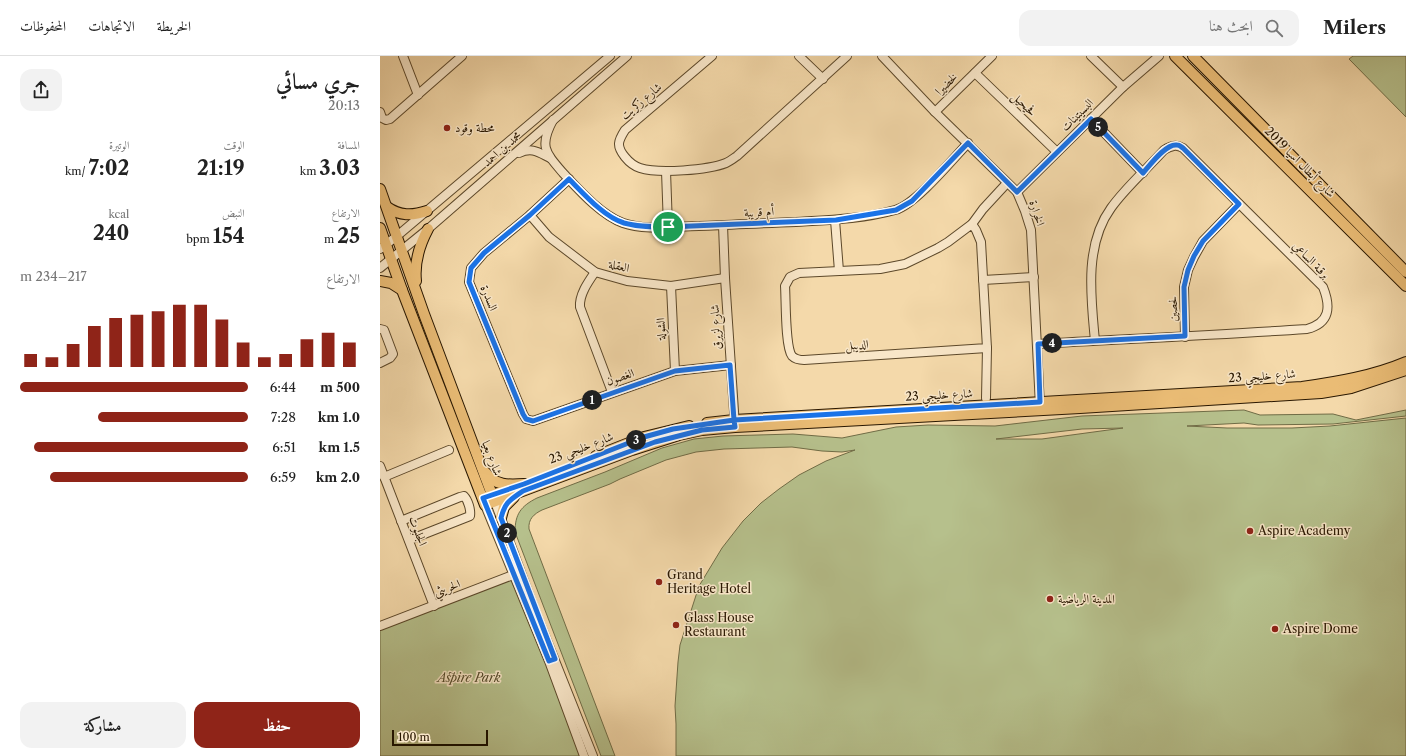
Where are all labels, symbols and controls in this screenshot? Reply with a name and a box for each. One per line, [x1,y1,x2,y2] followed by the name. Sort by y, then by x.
[1019,10,1299,46] search box
[1209,16,1253,35] text: ابحث هنا
[1323,16,1386,39] text: Milers
[20,17,66,35] text: المحفوظات
[88,17,135,35] text: الاتجاهات
[157,17,191,35] text: الخريطة
[1263,17,1285,39] icon: search
[276,68,360,95] text: جري مسائي
[20,69,62,111] button: share
[931,69,960,98] street label: لخضيرا
[617,79,667,125] street label: شارع زكريت
[1007,88,1040,121] street label: فحيحيل
[1057,95,1096,134] street label: البسيتينات
[328,97,360,113] text: 20:13
[1088,117,1108,137] pin: 5
[455,120,495,136] place label: محطة وقود
[1095,120,1101,134] text: 5
[442,123,452,133] marker: محطة وقود
[1259,123,1339,203] street label: شارع أبطال اسيا 2019
[479,128,524,170] street label: محمد بن احمد
[109,138,129,152] text: الوتيرة
[224,138,245,152] text: الوقت
[338,138,360,152] text: المسافة
[88,156,129,180] text: 7:02
[197,156,245,180] text: 21:19
[319,156,360,180] text: 3.03
[65,164,88,178] text: /km
[300,164,319,178] text: km
[1025,198,1049,228] street label: الخرارة
[744,203,775,224] street label: أم قريبة
[222,206,245,220] text: النبض
[331,206,360,220] text: الارتفاع
[109,207,129,221] text: kcal
[651,210,685,244] pin
[657,216,679,238] icon: arrive
[93,221,129,245] text: 240
[213,224,245,248] text: 154
[337,224,360,248] text: 25
[186,232,213,246] text: bpm
[324,232,337,246] text: m
[1288,238,1333,283] street label: برقـة الساعي
[606,256,631,275] street label: العقلة
[20,268,87,284] text: 217–234 m
[326,270,360,286] text: الارتفاع
[478,283,502,313] street label: السدرة
[1165,296,1180,322] street label: لحصين
[706,304,729,350] street label: شارع لزيرق
[652,317,670,342] street label: الشولة
[1042,333,1062,353] pin: 4
[845,336,870,355] street label: الديبل
[1049,336,1055,350] text: 4
[604,365,637,389] street label: الغصون
[1228,366,1297,390] street label: شارع خليجي 23
[270,379,296,395] text: 6:44
[320,379,360,395] text: 500 m
[905,385,974,409] street label: شارع خليجي 23
[582,390,602,410] pin: 1
[590,393,594,407] text: 1
[271,409,296,425] text: 7:28
[318,409,360,425] text: 1.0 km
[547,428,617,471] street label: شارع خليجي 23
[626,430,646,450] pin: 3
[633,433,639,447] text: 3
[475,438,506,479] street label: شارع بعيا
[272,439,296,455] text: 6:51
[319,439,360,455] text: 1.5 km
[270,469,296,485] text: 6:59
[316,469,360,485] text: 2.0 km
[405,514,431,549] street label: الجلبوت
[497,523,517,543] pin: 2
[1257,523,1351,538] place label: Aspire Academy
[504,526,510,540] text: 2
[1245,526,1255,536] marker: Aspire Academy
[667,567,752,596] place label: Grand Heritage Hotel
[431,575,464,603] street label: الحريثي
[654,577,664,587] marker: Grand Heritage Hotel
[1058,591,1115,607] place label: المدينة الرياضية
[1045,594,1055,604] marker: المدينة الرياضية
[684,610,754,639] place label: Glass House Restaurant
[671,620,681,630] marker: Glass House Restaurant
[1282,621,1358,636] place label: Aspire Dome
[1270,624,1280,634] marker: Aspire Dome
[435,670,501,685] park label: Aspire Park
[20,702,186,748] button: مشاركة
[194,702,360,748] button: حفظ
[392,728,488,747] scale bar
[398,730,430,744] text: 100 m

